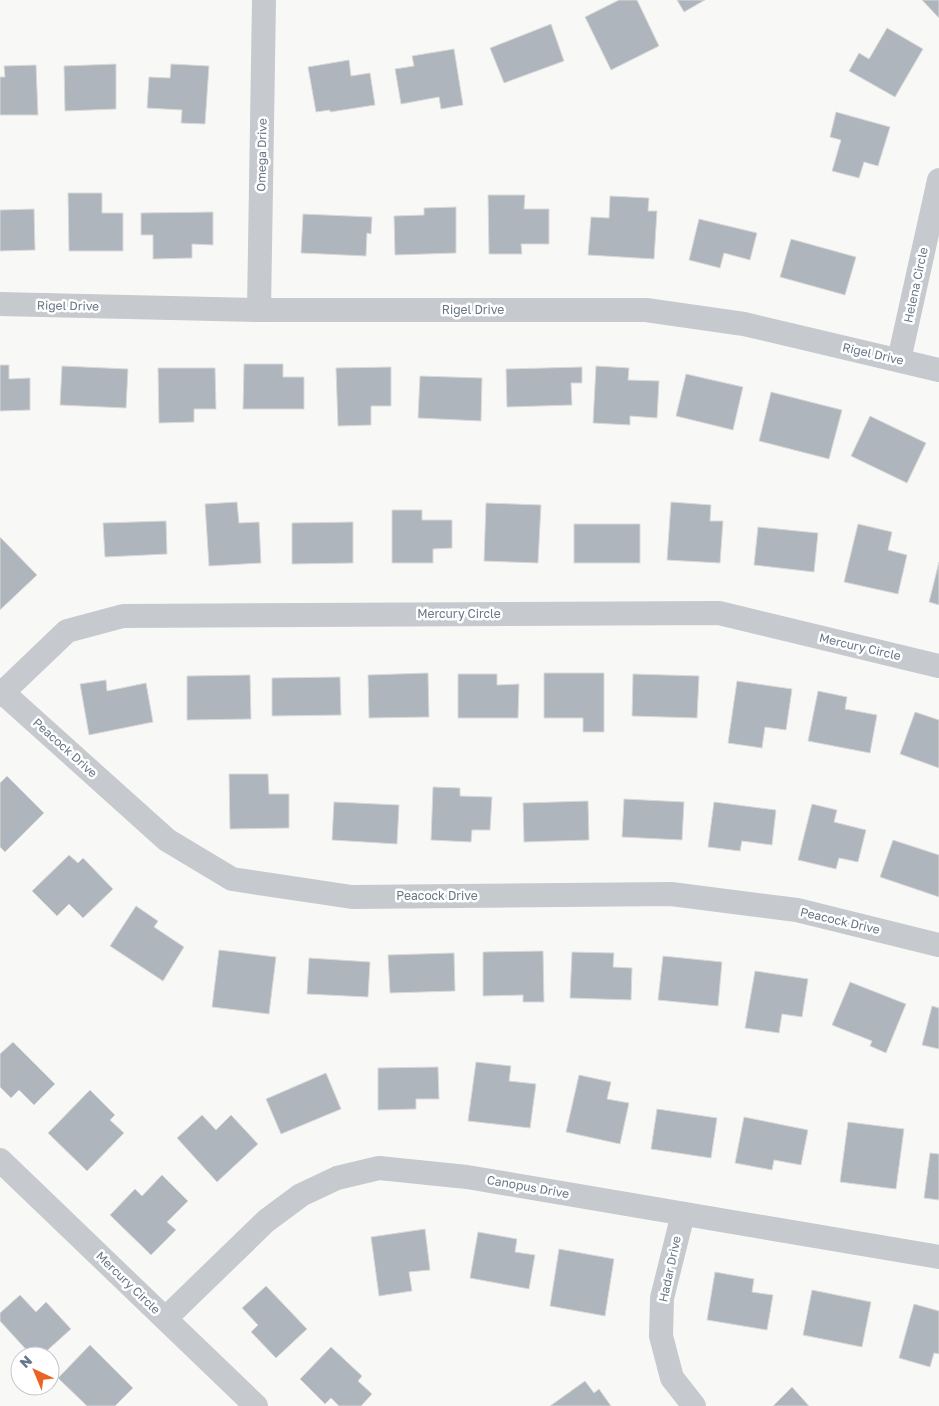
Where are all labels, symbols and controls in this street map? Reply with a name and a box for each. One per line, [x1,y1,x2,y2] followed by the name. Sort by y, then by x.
[253,118,270,192] street label: Omega Drive
[900,246,931,324] street label: Helena Circle
[37,297,99,314] street label: Rigel Drive
[442,302,504,317] street label: Rigel Drive
[841,339,905,368] street label: Rigel Drive
[417,606,501,621] street label: Mercury Circle
[818,630,903,663] street label: Mercury Circle
[30,715,101,780] street label: Peacock Drive
[396,888,478,903] street label: Peacock Drive
[799,904,881,937] street label: Peacock Drive
[486,1172,570,1201] street label: Canopus Drive
[655,1234,684,1303] street label: Hadar Drive
[93,1248,164,1317] street label: Mercury Circle
[10,1346,60,1396] north arrow
[16,1351,35,1371] text: N

